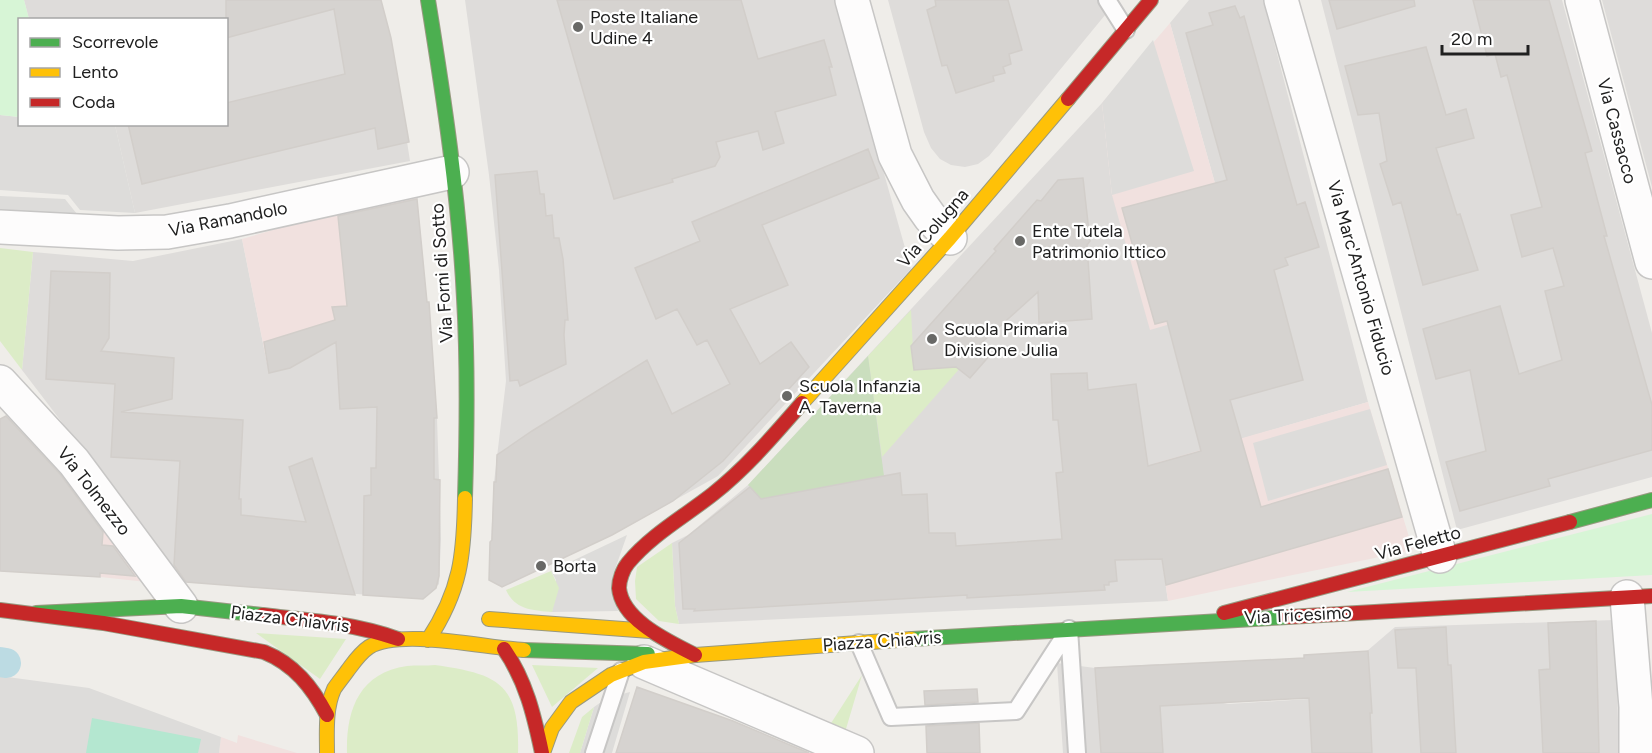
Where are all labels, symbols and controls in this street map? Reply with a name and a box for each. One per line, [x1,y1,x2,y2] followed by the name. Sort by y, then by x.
[590,6,698,49] place label: Poste Italiane Udine 4
[18,18,228,126] legend
[1442,18,1528,56] scale bar
[571,20,585,34] marker: Poste Italiane Udine 4
[1451,28,1492,50] text: 20 m
[72,31,159,53] text: Scorrevole
[72,61,118,83] text: Lento
[1592,76,1642,186] street label: Via Cassacco
[72,91,115,113] text: Coda
[1323,178,1399,378] street label: Via Marc'Antonio Fiducio
[893,184,973,272] street label: Via Colugna
[167,197,289,241] street label: Via Ramandolo
[426,202,458,344] street label: Via Forni di Sotto
[1032,220,1166,263] place label: Ente Tutela Patrimonio Ittico
[1013,234,1027,248] marker: Ente Tutela Patrimonio Ittico
[944,318,1067,361] place label: Scuola Primaria Divisione Julia
[925,332,939,346] marker: Scuola Primaria Divisione Julia
[799,375,921,418] place label: Scuola Infanzia A. Taverna
[780,389,794,403] marker: Scuola Infanzia A. Taverna
[52,442,136,540] street label: Via Tolmezzo
[1373,521,1463,565] street label: Via Feletto
[553,555,596,577] place label: Borta
[534,559,548,573] marker: Borta
[229,601,351,637] street label: Piazza Chiavris
[1244,601,1352,629] street label: Via Tricesimo
[822,626,942,656] street label: Piazza Chiavris

